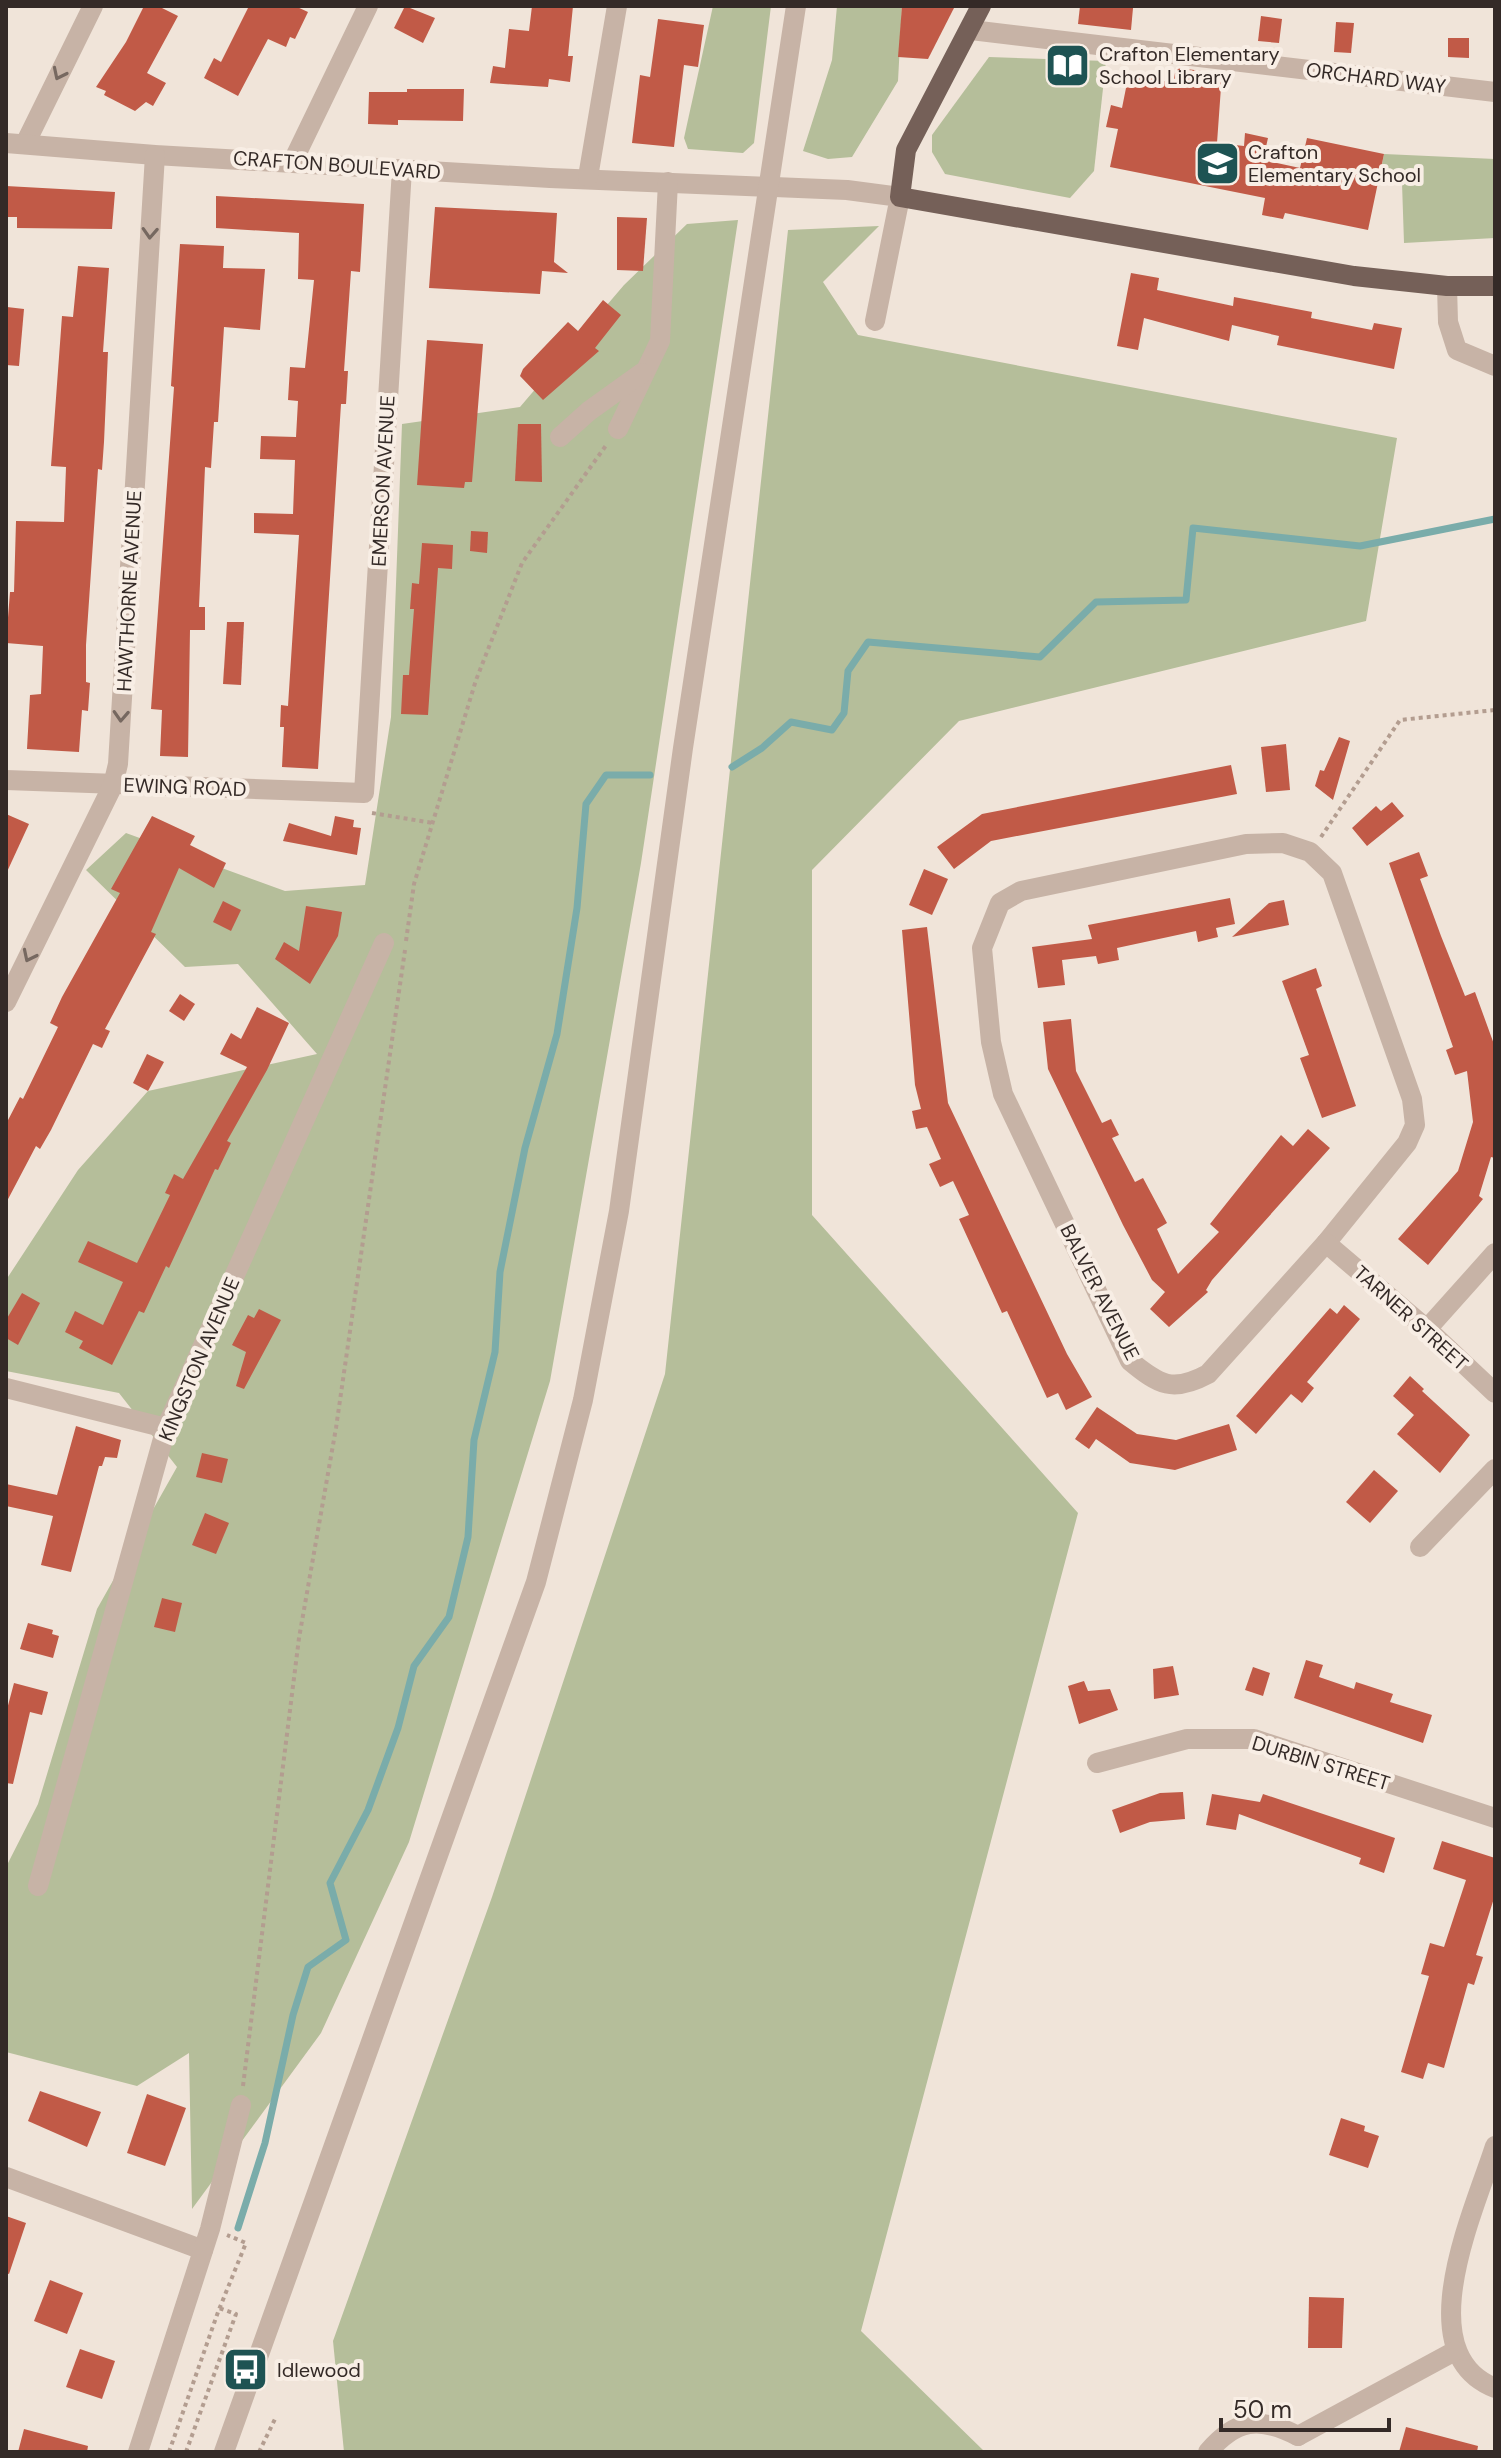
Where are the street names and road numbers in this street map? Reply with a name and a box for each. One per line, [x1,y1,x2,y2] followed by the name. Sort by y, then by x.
[1304,57,1448,100] street label: ORCHARD WAY
[232,145,442,185] street label: CRAFTON BOULEVARD
[366,395,400,567] street label: EMERSON AVENUE
[111,490,147,692] street label: HAWTHORNE AVENUE
[123,772,247,802] street label: EWING ROAD
[1055,1220,1145,1364] street label: BALVER AVENUE
[1348,1260,1474,1376] street label: TARNER STREET
[153,1273,245,1445] street label: KINGSTON AVENUE
[1249,1730,1393,1796] street label: DURBIN STREET

